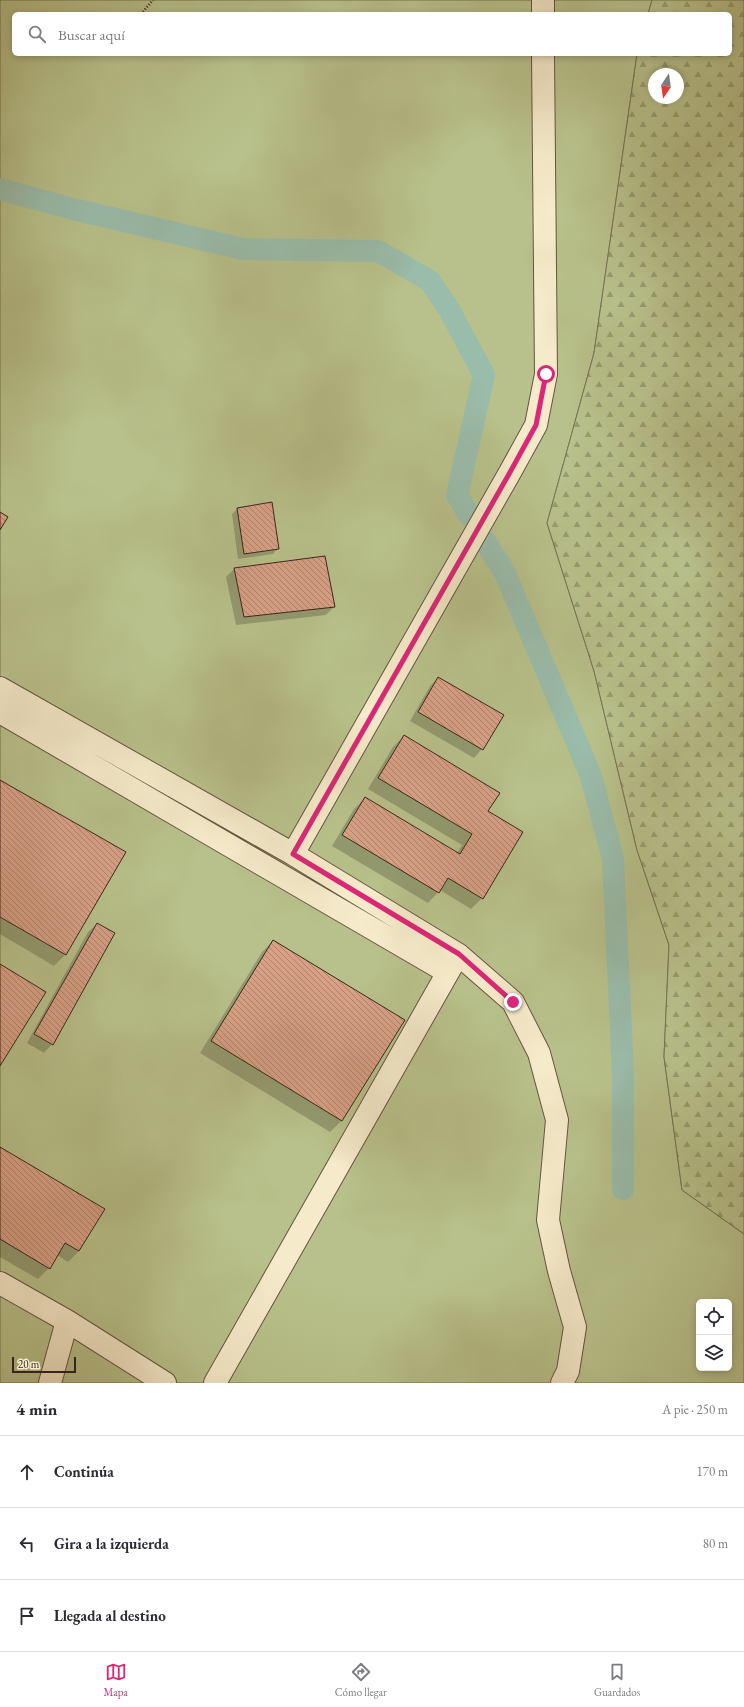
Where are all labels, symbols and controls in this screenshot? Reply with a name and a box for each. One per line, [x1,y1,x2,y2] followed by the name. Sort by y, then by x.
[12,12,732,56] search box
[26,23,48,45] icon: search
[58,25,125,44] text: Buscar aquí
[648,68,684,104] north arrow
[537,365,555,383] route start
[504,993,522,1011] route end
[696,1299,732,1371] map controls
[696,1299,732,1335] button: locate
[696,1335,732,1371] button: layers
[12,1355,76,1374] scale bar
[18,1357,39,1371] text: 20 m
[16,1398,57,1420] text: 4 min
[662,1401,728,1418] text: A pie · 250 m
[16,1461,38,1483] icon: ahead
[54,1462,114,1481] text: Continúa
[697,1463,728,1480] text: 170 m
[16,1533,38,1555] icon: left
[54,1534,169,1553] text: Gira a la izquierda
[703,1535,728,1552] text: 80 m
[16,1605,38,1627] icon: arrive
[54,1606,166,1625] text: Llegada al destino
[104,1661,128,1699] tab: Mapa
[335,1661,387,1699] tab: Cómo llegar
[594,1661,640,1699] tab: Guardados

